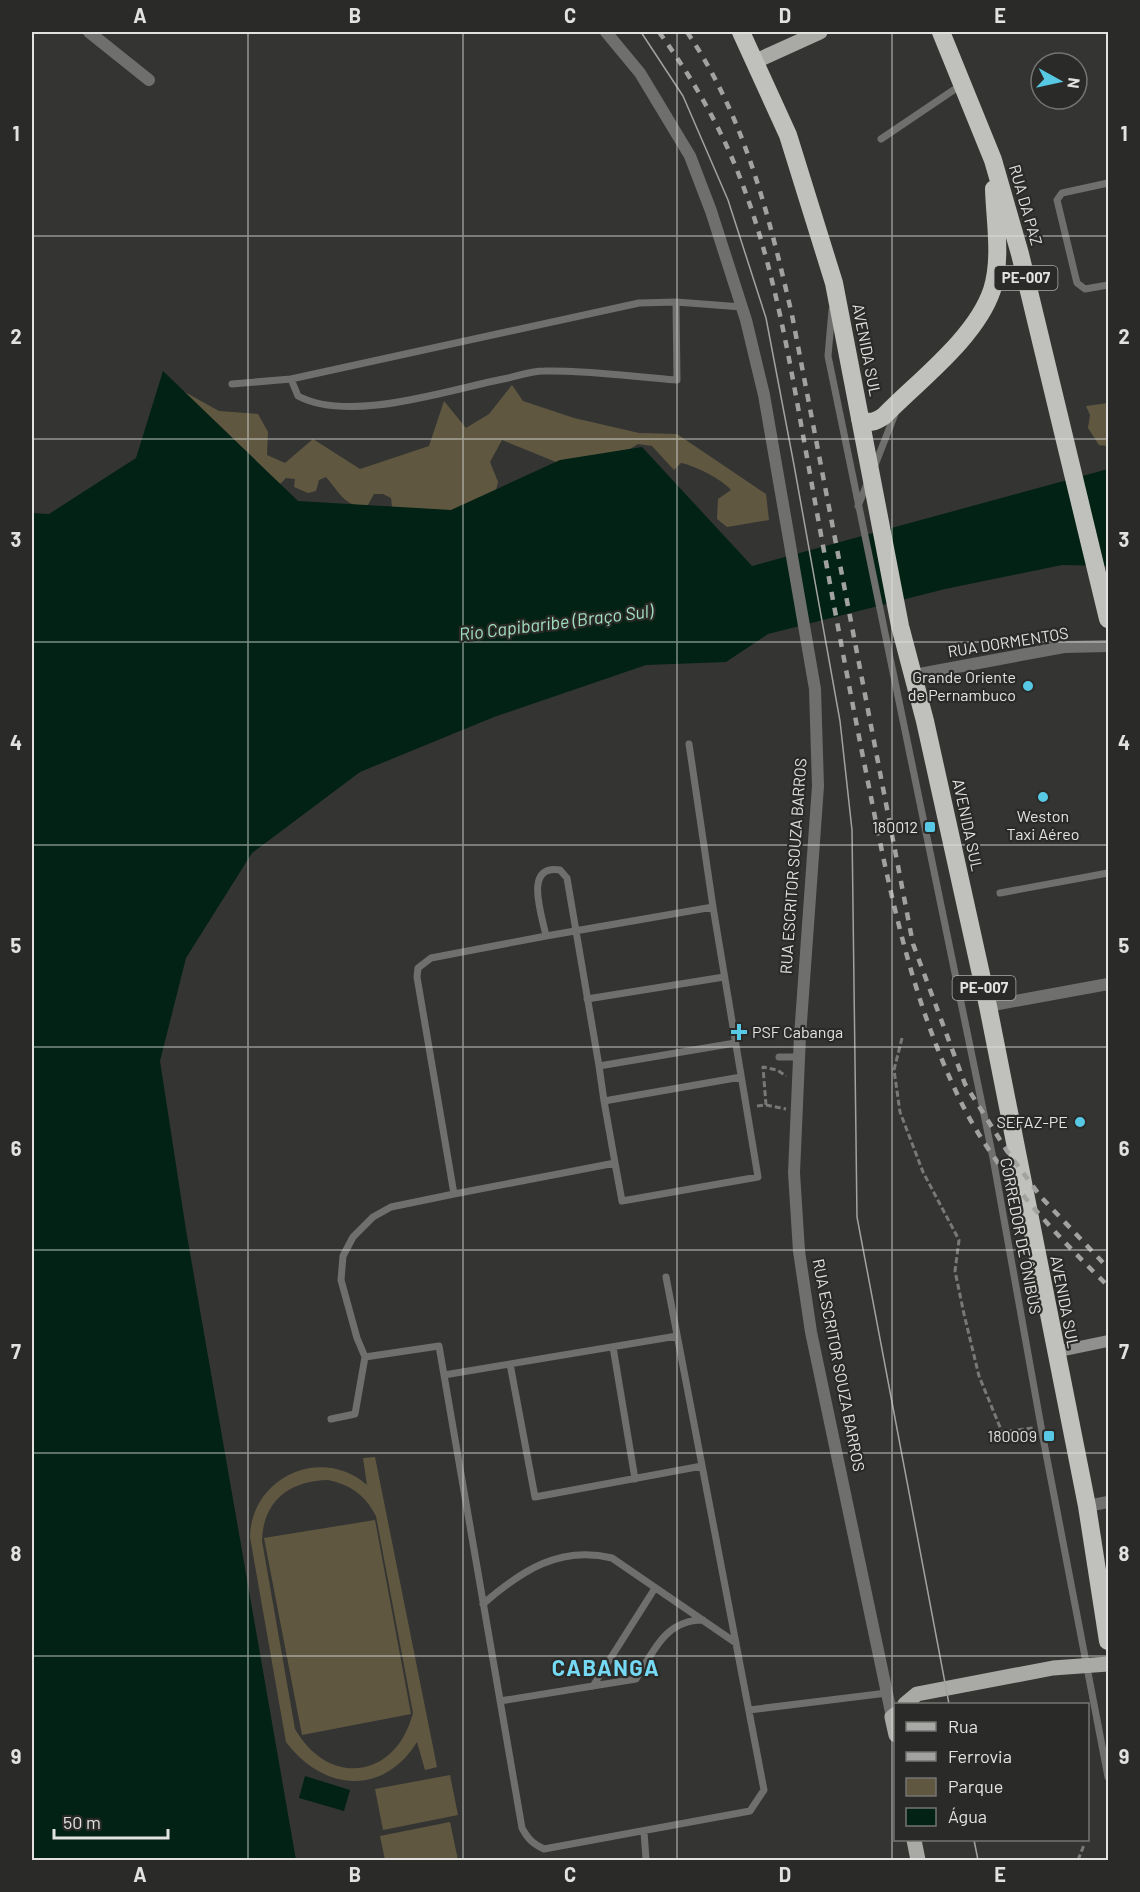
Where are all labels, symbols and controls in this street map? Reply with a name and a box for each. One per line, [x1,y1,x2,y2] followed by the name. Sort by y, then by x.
[133,3,147,27] text: A
[349,3,361,27] text: B
[564,3,576,27] text: C
[779,3,791,27] text: D
[994,3,1006,27] text: E
[1029,51,1089,111] north arrow
[1064,77,1084,90] text: N
[12,121,20,145] text: 1
[1120,121,1128,145] text: 1
[1006,162,1047,248] street label: RUA DA PAZ
[994,266,1058,290] road number: PE-007
[849,302,886,398] street label: AVENIDA SUL
[10,324,22,348] text: 2
[1118,324,1130,348] text: 2
[11,527,21,551] text: 3
[1119,527,1129,551] text: 3
[457,599,656,645] water label: Rio Capibaribe (Braço Sul)
[946,623,1070,660] street label: RUA DORMENTOS
[908,667,1016,704] place label: Grande Oriente de Pernambuco
[1021,679,1035,693] marker: Grande Oriente de Pernambuco
[10,730,22,754] text: 4
[1118,730,1130,754] text: 4
[775,757,810,975] street label: RUA ESCRITOR SOUZA BARROS
[949,777,988,873] street label: AVENIDA SUL
[1036,790,1050,804] marker: Weston Taxi Aéreo
[1007,806,1079,843] place label: Weston Taxi Aéreo
[872,817,918,836] place label: 180012
[923,820,937,834] marker: 180012
[11,933,22,957] text: 5
[1119,933,1130,957] text: 5
[952,976,1016,1000] road number: PE-007
[752,1022,843,1041] place label: PSF Cabanga
[730,1023,748,1041] marker: PSF Cabanga
[996,1112,1068,1131] place label: SEFAZ-PE
[1073,1115,1087,1129] marker: SEFAZ-PE
[11,1136,22,1160] text: 6
[1119,1136,1130,1160] text: 6
[997,1156,1046,1316] street label: CORREDOR DE ÔNIBUS
[1047,1254,1084,1350] street label: AVENIDA SUL
[810,1257,869,1473] street label: RUA ESCRITOR SOUZA BARROS
[11,1339,21,1363] text: 7
[1119,1339,1129,1363] text: 7
[988,1426,1037,1445] place label: 180009
[1042,1429,1056,1443] marker: 180009
[11,1541,22,1565] text: 8
[1119,1541,1130,1565] text: 8
[552,1654,660,1680] district label: CABANGA
[894,1703,1089,1841] legend
[948,1715,978,1737] text: Rua
[11,1744,21,1768] text: 9
[1119,1744,1129,1768] text: 9
[948,1745,1012,1767] text: Ferrovia
[948,1775,1003,1797] text: Parque
[54,1802,168,1840] scale bar
[948,1805,987,1827] text: Água
[63,1811,101,1833] text: 50 m
[133,1862,147,1886] text: A
[349,1862,361,1886] text: B
[564,1862,576,1886] text: C
[779,1862,791,1886] text: D
[994,1862,1006,1886] text: E

